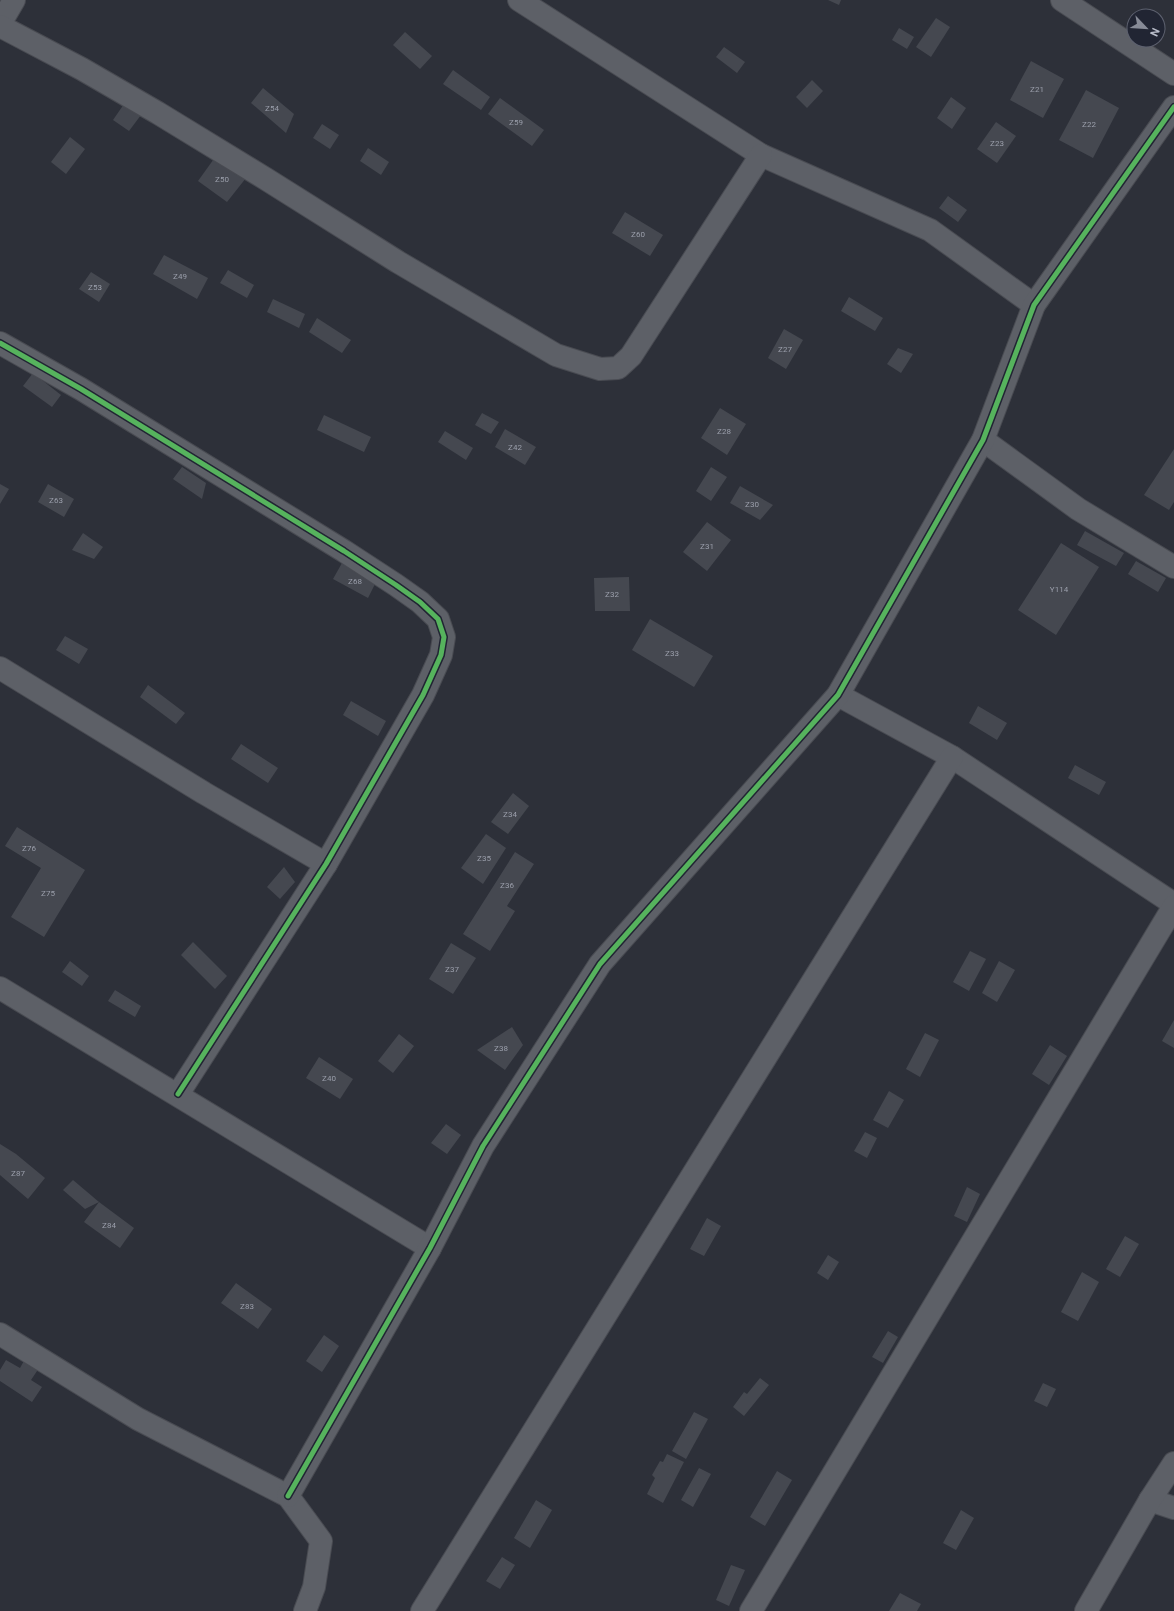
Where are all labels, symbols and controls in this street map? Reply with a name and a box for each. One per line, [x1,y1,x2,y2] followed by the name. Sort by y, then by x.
[1126,8,1166,48] north arrow
[1147,26,1162,38] text: N
[1030,85,1044,94] house number: Z21
[265,104,279,113] house number: Z54
[509,118,523,127] house number: Z59
[1082,120,1096,129] house number: Z22
[990,139,1004,148] house number: Z23
[215,175,229,184] house number: Z50
[631,230,645,239] house number: Z60
[173,272,187,281] house number: Z49
[88,283,102,292] house number: Z53
[778,345,792,354] house number: Z27
[717,427,731,436] house number: Z28
[508,443,522,452] house number: Z42
[49,496,63,505] house number: Z63
[745,500,759,509] house number: Z30
[700,542,714,551] house number: Z31
[348,577,362,586] house number: Z68
[1050,585,1069,594] house number: Y114
[605,590,619,599] house number: Z32
[665,649,679,658] house number: Z33
[503,810,517,819] house number: Z34
[22,844,36,853] house number: Z76
[477,854,491,863] house number: Z35
[500,881,514,890] house number: Z36
[41,889,55,898] house number: Z75
[445,965,459,974] house number: Z37
[494,1044,508,1053] house number: Z38
[322,1074,336,1083] house number: Z40
[11,1169,25,1178] house number: Z87
[102,1221,116,1230] house number: Z84
[240,1302,254,1311] house number: Z83

